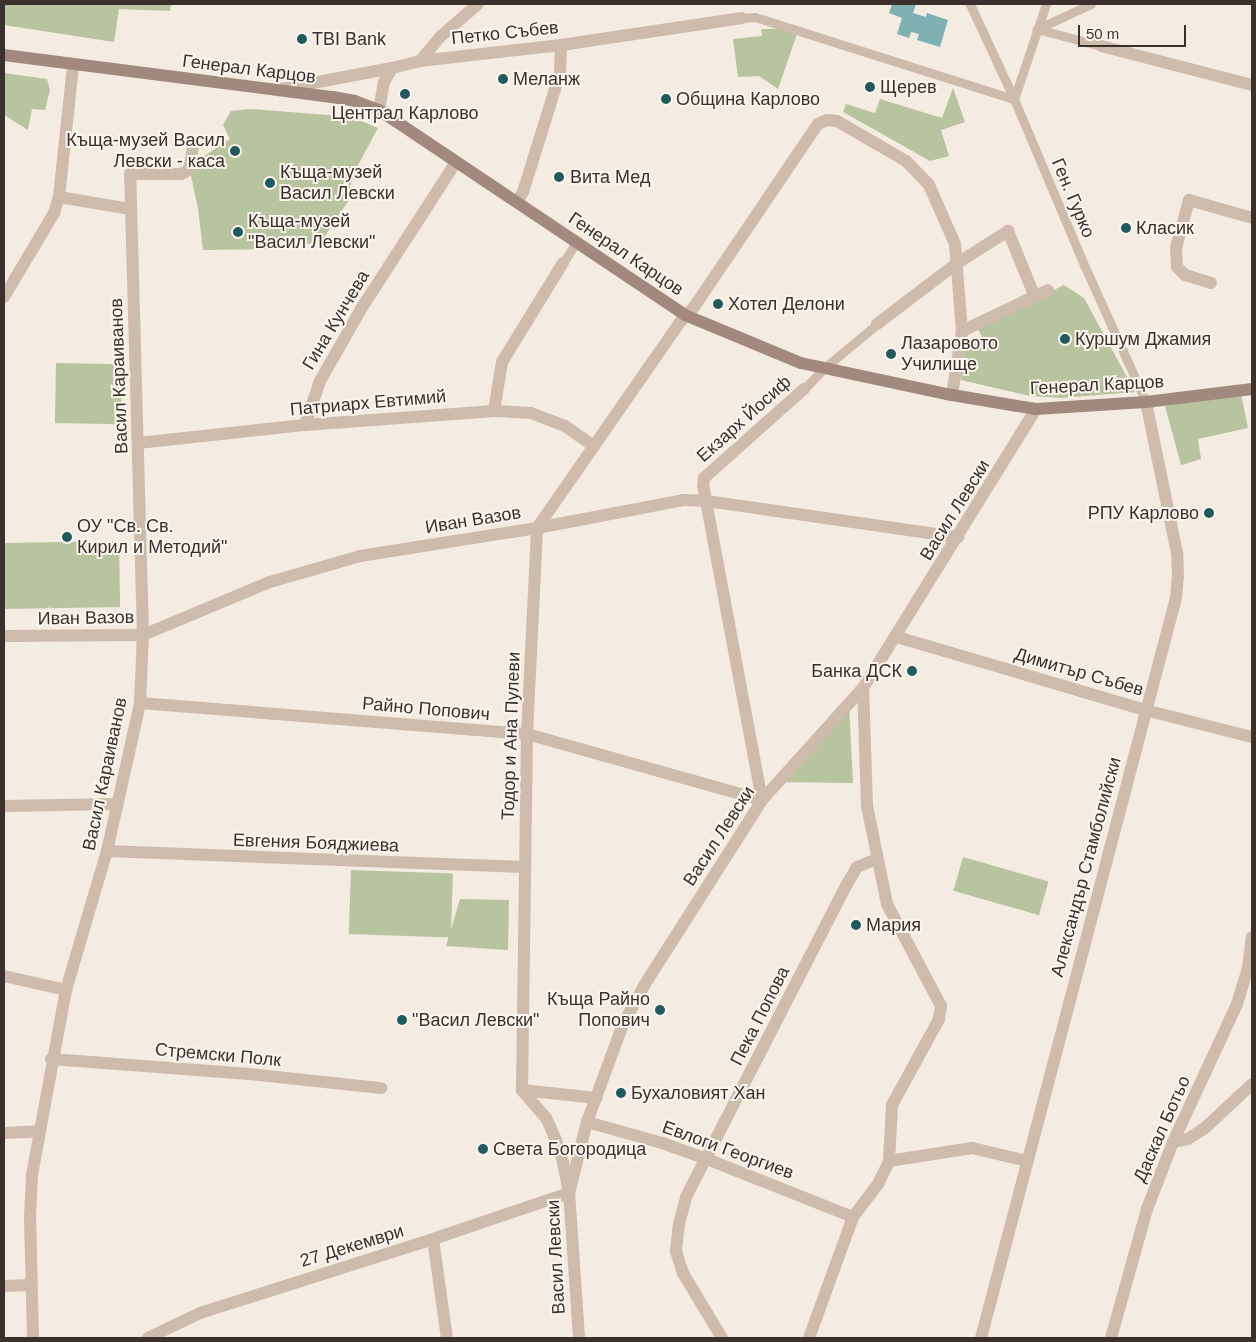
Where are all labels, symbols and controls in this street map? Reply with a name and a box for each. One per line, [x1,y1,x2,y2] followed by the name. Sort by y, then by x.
[1081,15,1188,47] scale bar
[450,17,560,49] street label: Петко Събев
[1086,25,1119,42] text: 50 m
[312,28,386,50] place label: TBI Bank
[296,33,308,45] marker: TBI Bank
[181,50,317,88] street label: Генерал Карцов
[513,68,580,90] place label: Меланж
[497,73,509,85] marker: Меланж
[880,76,936,98] place label: Щерев
[864,81,876,93] marker: Щерев
[399,88,411,100] marker: Централ Карлово
[676,88,820,110] place label: Община Карлово
[660,93,672,105] marker: Община Карлово
[331,102,479,124] place label: Централ Карлово
[66,130,225,172] place label: Къща-музей Васил Левски - каса
[229,145,241,157] marker: Къща-музей Васил Левски - каса
[1047,155,1099,241] street label: Ген. Гурко
[280,162,395,204] place label: Къща-музей Васил Левски
[570,166,650,188] place label: Вита Мед
[552,170,566,184] marker: Вита Мед
[264,177,276,189] marker: Къща-музей Васил Левски
[564,208,688,300] street label: Генерал Карцов
[248,211,375,253] place label: Къща-музей "Васил Левски"
[1136,217,1194,239] place label: Класик
[1120,222,1132,234] marker: Класик
[232,226,244,238] marker: Къща-музей "Васил Левски"
[298,266,374,374] street label: Гина Кунчева
[728,293,845,315] place label: Хотел Делони
[105,298,133,454] street label: Васил Караиванов
[712,298,724,310] marker: Хотел Делони
[1075,328,1211,350] place label: Куршум Джамия
[901,333,998,376] place label: Лазаровото Училище
[1059,333,1071,345] marker: Куршум Джамия
[885,348,897,360] marker: Лазаровото Училище
[693,371,795,467] street label: Екзарх Йосиф
[1029,371,1165,399] street label: Генерал Карцов
[289,385,447,421] street label: Патриарх Евтимий
[915,456,995,564] street label: Васил Левски
[424,502,522,538] street label: Иван Вазов
[1088,502,1199,524] place label: РПУ Карлово
[1203,507,1215,519] marker: РПУ Карлово
[77,516,227,558] place label: ОУ "Св. Св. Кирил и Методий"
[61,531,73,543] marker: ОУ "Св. Св. Кирил и Методий"
[37,606,135,630] street label: Иван Вазов
[1012,643,1146,701] street label: Димитър Събев
[497,651,525,821] street label: Тодор и Ана Пулеви
[811,660,902,682] place label: Банка ДСК
[906,665,918,677] marker: Банка ДСК
[361,693,491,725] street label: Райно Попович
[78,695,132,853] street label: Васил Караиванов
[1046,755,1126,979] street label: Александър Стамболийски
[679,782,759,890] street label: Васил Левски
[233,829,399,857] street label: Евгения Бояджиева
[866,914,921,936] place label: Мария
[850,919,862,931] marker: Мария
[726,963,794,1069] street label: Пека Попова
[547,989,650,1032] place label: Къща Райно Попович
[654,1004,666,1016] marker: Къща Райно Попович
[412,1009,539,1031] place label: "Васил Левски"
[396,1014,408,1026] marker: "Васил Левски"
[154,1039,282,1071] street label: Стремски Полк
[1129,1073,1195,1185] street label: Даскал Ботьо
[631,1082,766,1104] place label: Бухаловият Хан
[615,1087,627,1099] marker: Бухаловият Хан
[659,1116,797,1184] street label: Евлоги Георгиев
[493,1138,646,1160] place label: Света Богородица
[477,1143,489,1155] marker: Света Богородица
[542,1199,570,1315] street label: Васил Левски
[298,1220,406,1272] street label: 27 Декември

